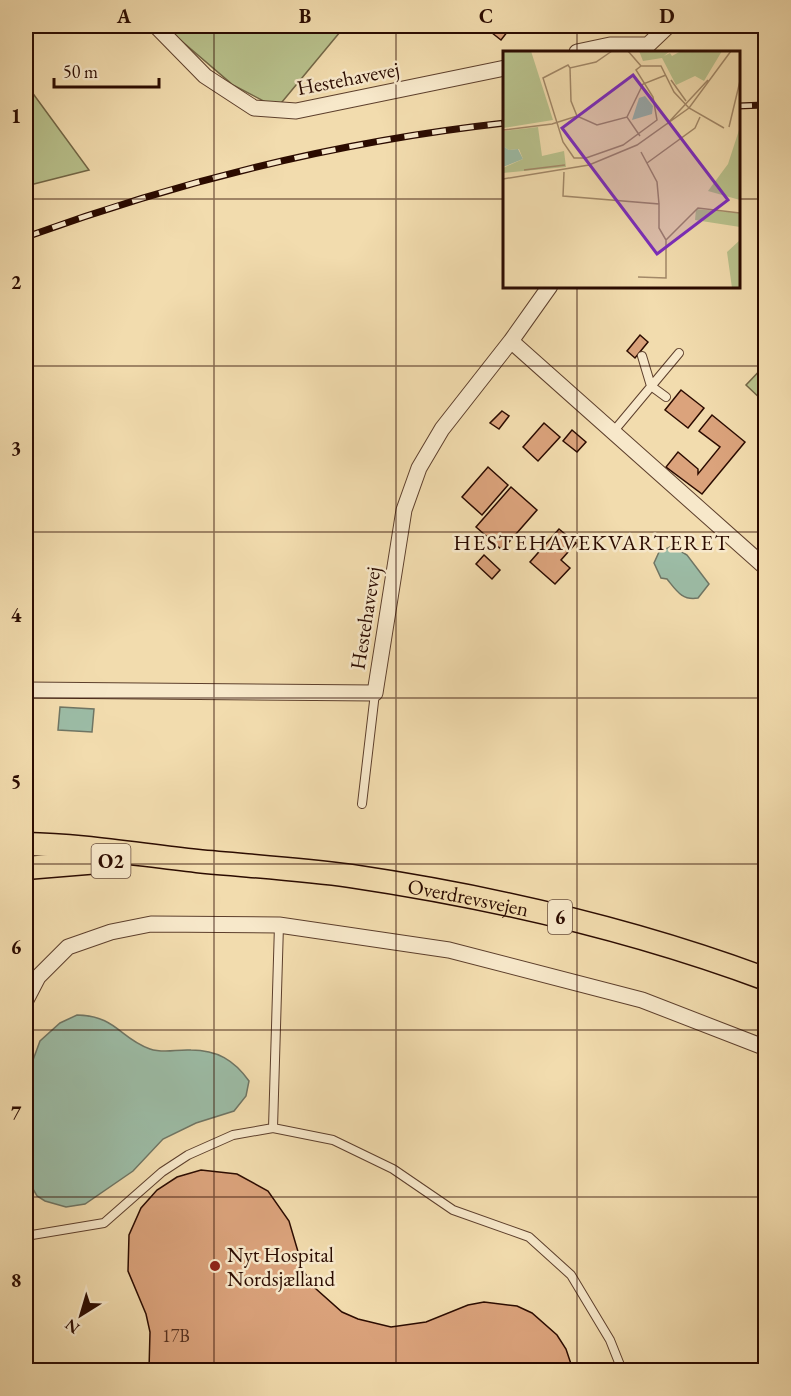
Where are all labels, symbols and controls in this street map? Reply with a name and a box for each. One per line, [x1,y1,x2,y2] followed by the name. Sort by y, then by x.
[116,3,132,29] text: A
[299,3,311,29] text: B
[479,3,493,29] text: C
[659,3,675,29] text: D
[54,51,159,89] scale bar
[503,51,740,288] inset map
[294,55,402,101] street label: Hestehavevej
[63,60,98,83] text: 50 m
[11,103,21,129] text: 1
[11,269,22,295] text: 2
[11,435,21,461] text: 3
[453,528,731,557] district label: HESTEHAVEKVARTERET
[344,565,386,671] street label: Hestehavevej
[11,602,22,628] text: 4
[11,768,21,794] text: 5
[92,844,130,878] road number: O2
[406,872,532,922] street label: Overdrevsvejen
[548,900,572,934] road number: 6
[11,934,22,960] text: 6
[11,1100,22,1126] text: 7
[227,1241,335,1292] place label: Nyt Hospital Nordsjælland
[208,1259,222,1273] marker: Nyt Hospital Nordsjælland
[11,1267,21,1293] text: 8
[51,1285,111,1345] north arrow
[61,1314,84,1339] text: N
[162,1324,190,1347] house number: 17B

